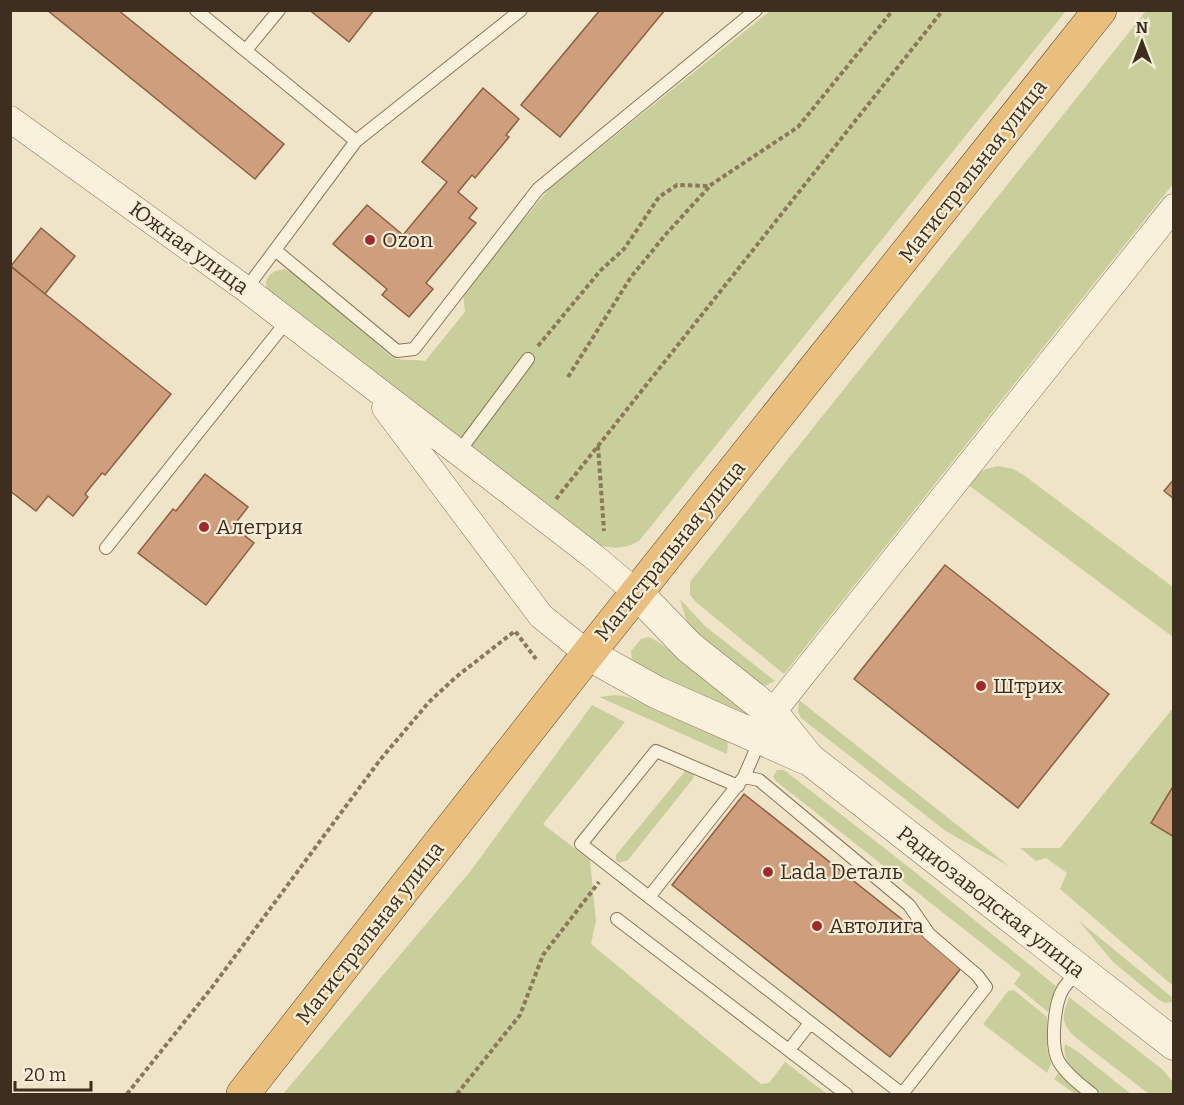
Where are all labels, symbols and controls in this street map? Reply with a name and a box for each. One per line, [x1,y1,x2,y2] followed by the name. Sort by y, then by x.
[1112,12,1172,72] north arrow
[1136,18,1148,37] text: N
[894,74,1053,268] street label: Магистральная улица
[124,196,254,300] street label: Южная улица
[382,227,433,253] place label: Ozon
[363,233,377,247] marker: Ozon
[589,455,751,647] street label: Магистральная улица
[216,514,303,540] place label: Алегрия
[197,520,211,534] marker: Алегрия
[993,673,1063,699] place label: Штрих
[974,679,988,693] marker: Штрих
[892,820,1091,984] street label: Радиозаводская улица
[291,836,450,1030] street label: Магистральная улица
[780,859,903,885] place label: Lada Dеталь
[761,865,775,879] marker: Lada Dеталь
[829,913,924,939] place label: Автолига
[810,919,824,933] marker: Автолига
[15,1054,92,1092] scale bar
[24,1064,66,1086] text: 20 m

